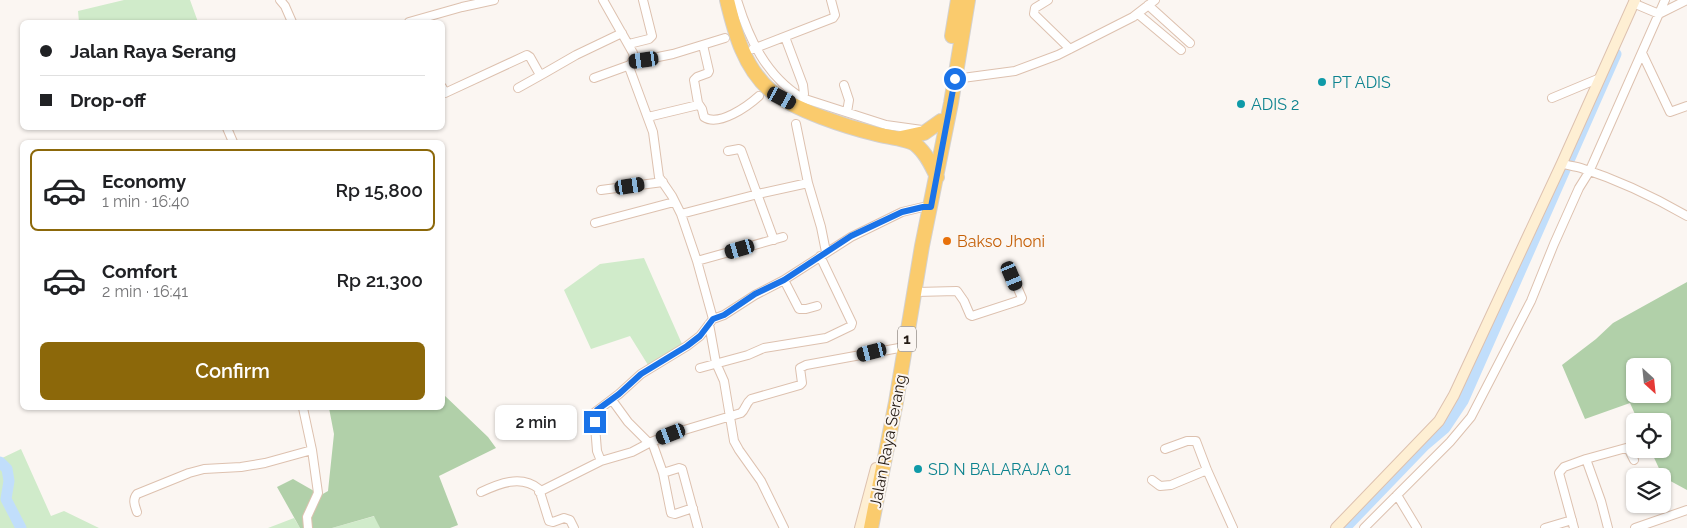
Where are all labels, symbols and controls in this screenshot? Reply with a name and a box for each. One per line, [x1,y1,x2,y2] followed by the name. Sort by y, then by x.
[70,40,236,62] text: Jalan Raya Serang
[628,50,659,70] car
[944,68,966,90] route start
[1332,73,1391,92] place label: PT ADIS
[1316,76,1328,88] marker: PT ADIS
[765,84,798,112] car
[70,89,146,111] text: Drop-off
[1251,95,1299,114] place label: ADIS 2
[1235,98,1247,110] marker: ADIS 2
[42,168,87,213] icon: car
[102,170,186,192] text: Economy
[614,176,645,196] car
[336,179,423,201] text: Rp 15,800
[102,192,190,211] text: 1 min · 16:40
[957,232,1045,251] place label: Bakso Jhoni
[941,235,953,247] marker: Bakso Jhoni
[723,238,756,260] car
[42,258,87,303] icon: car
[999,259,1024,293] car
[102,260,177,282] text: Comfort
[337,269,423,291] text: Rp 21,300
[102,282,188,301] text: 2 min · 16:41
[898,326,916,352] road number: 1
[855,341,888,363] car
[40,342,425,400] button: Confirm
[1626,358,1671,402] north arrow
[1626,358,1671,513] map controls
[866,373,910,509] street label: Jalan Raya Serang
[495,404,578,440] callout: 2 min
[584,411,606,433] route end
[516,413,557,432] text: 2 min
[1626,413,1671,458] button: locate
[654,422,687,446] car
[928,460,1071,479] place label: SD N BALARAJA 01
[912,463,924,475] marker: SD N BALARAJA 01
[1626,468,1671,513] button: layers

